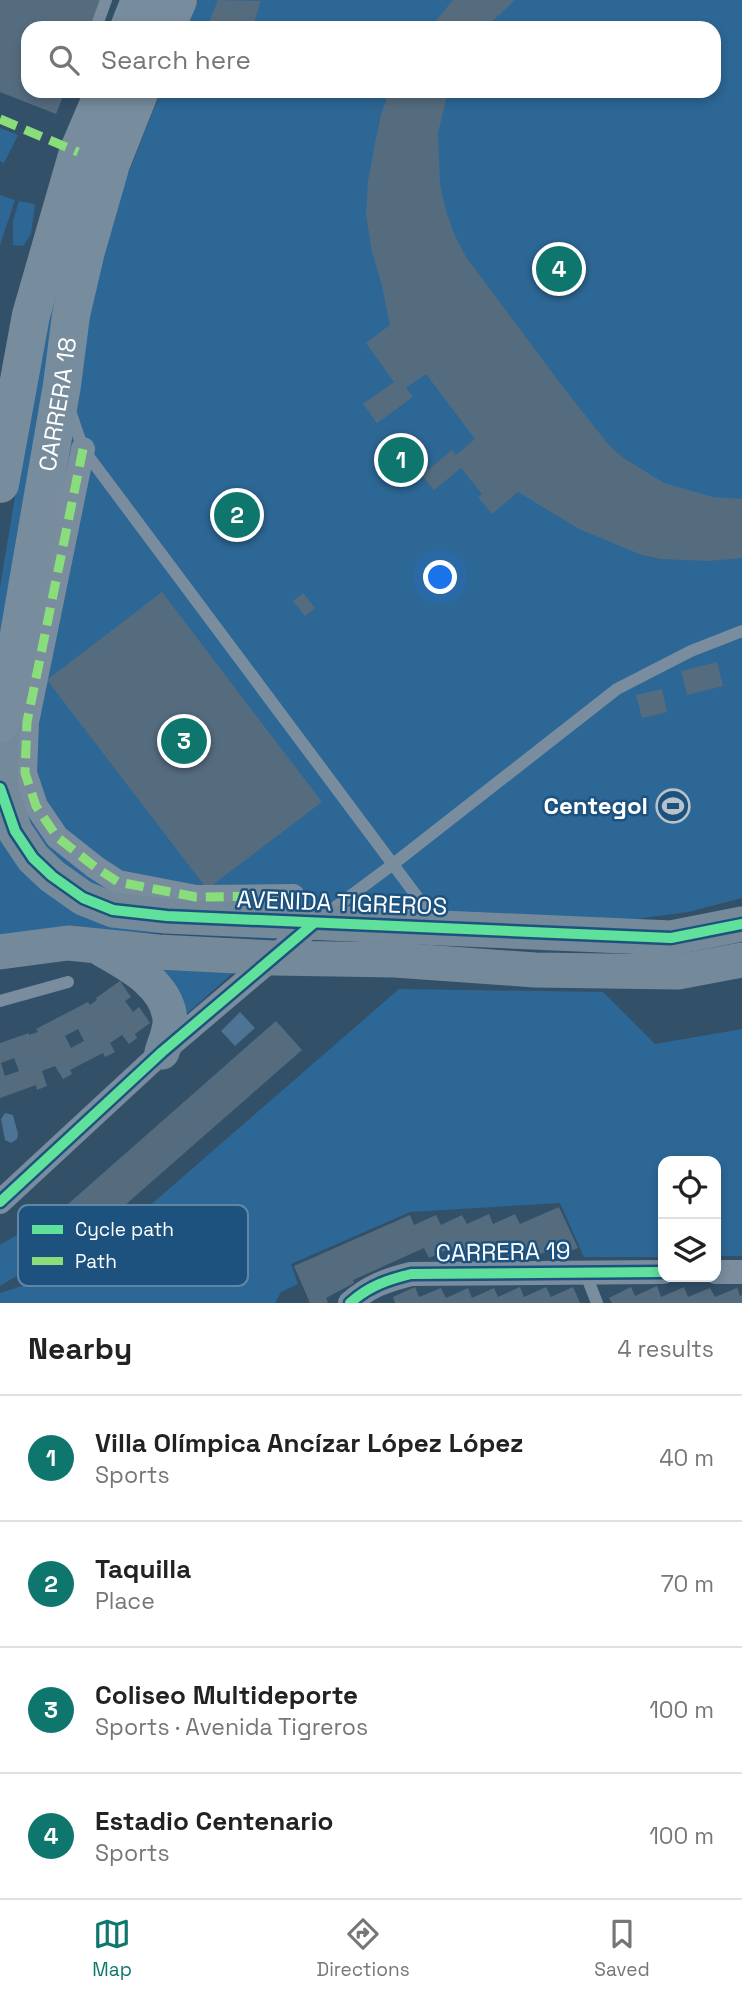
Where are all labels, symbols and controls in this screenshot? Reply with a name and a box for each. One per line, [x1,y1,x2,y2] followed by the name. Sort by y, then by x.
[21,21,721,98] search box
[45,41,83,79] icon: search
[101,43,251,77] text: Search here
[536,243,582,295] pin: 4
[31,335,83,474] street label: CARRERA 18
[378,434,424,486] pin: 1
[214,489,260,541] pin: 2
[423,560,457,594] your location
[161,715,207,767] pin: 3
[654,787,692,825] sports icon: Centegol
[544,790,648,821] place label: Centegol
[236,883,448,922] street label: AVENIDA TIGREROS
[658,1156,721,1282] map controls
[658,1156,721,1219] button: locate
[18,1205,248,1286] legend
[75,1217,174,1242] text: Cycle path
[658,1219,721,1282] button: layers
[435,1235,571,1268] street label: CARRERA 19
[75,1249,117,1274] text: Path
[28,1329,132,1368] text: Nearby
[617,1334,714,1364] text: 4 results
[95,1426,523,1460] text: Villa Olímpica Ancízar López López
[46,1443,56,1473] text: 1
[659,1443,714,1473] text: 40 m
[95,1460,170,1490] text: Sports
[95,1552,191,1586] text: Taquilla
[44,1569,58,1599] text: 2
[661,1569,714,1599] text: 70 m
[95,1586,155,1616] text: Place
[95,1678,358,1712] text: Coliseo Multideporte
[44,1695,58,1725] text: 3
[649,1695,714,1725] text: 100 m
[95,1712,368,1742] text: Sports · Avenida Tigreros
[95,1804,333,1838] text: Estadio Centenario
[44,1821,58,1851] text: 4
[649,1821,714,1851] text: 100 m
[95,1838,170,1868] text: Sports
[92,1915,132,1982] tab: Map
[317,1915,410,1982] tab: Directions
[594,1915,650,1982] tab: Saved

